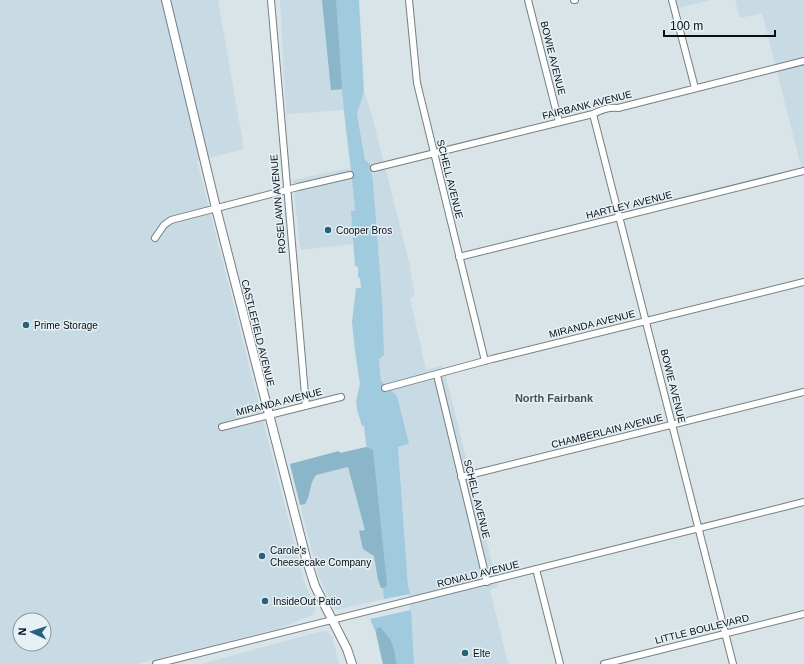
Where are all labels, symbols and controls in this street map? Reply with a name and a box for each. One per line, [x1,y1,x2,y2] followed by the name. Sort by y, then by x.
[664,12,775,38] scale bar
[670,19,703,33] text: 100 m
[538,20,568,96] street label: BOWIE AVENUE
[541,88,633,121] street label: FAIRBANK AVENUE
[435,138,465,220] street label: SCHELL AVENUE
[268,154,288,254] street label: ROSELAWN AVENUE
[585,189,674,221] street label: HARTLEY AVENUE
[323,225,333,235] marker: Cooper Bros
[336,225,392,236] place label: Cooper Bros
[239,278,277,388] street label: CASTLEFIELD AVENUE
[548,308,636,340] street label: MIRANDA AVENUE
[21,320,31,330] marker: Prime Storage
[34,320,98,331] place label: Prime Storage
[658,348,688,424] street label: BOWIE AVENUE
[235,386,323,418] street label: MIRANDA AVENUE
[515,392,594,404] district label: North Fairbank
[550,412,664,450] street label: CHAMBERLAIN AVENUE
[462,458,492,540] street label: SCHELL AVENUE
[270,545,371,568] place label: Carole's Cheesecake Company
[257,551,267,561] marker: Carole's Cheesecake Company
[436,558,521,590] street label: RONALD AVENUE
[260,596,270,606] marker: InsideOut Patio
[273,596,342,607] place label: InsideOut Patio
[12,612,52,652] north arrow
[654,612,750,646] street label: LITTLE BOULEVARD
[16,627,28,636] text: N
[460,648,470,658] marker: Elte
[473,648,491,659] place label: Elte

